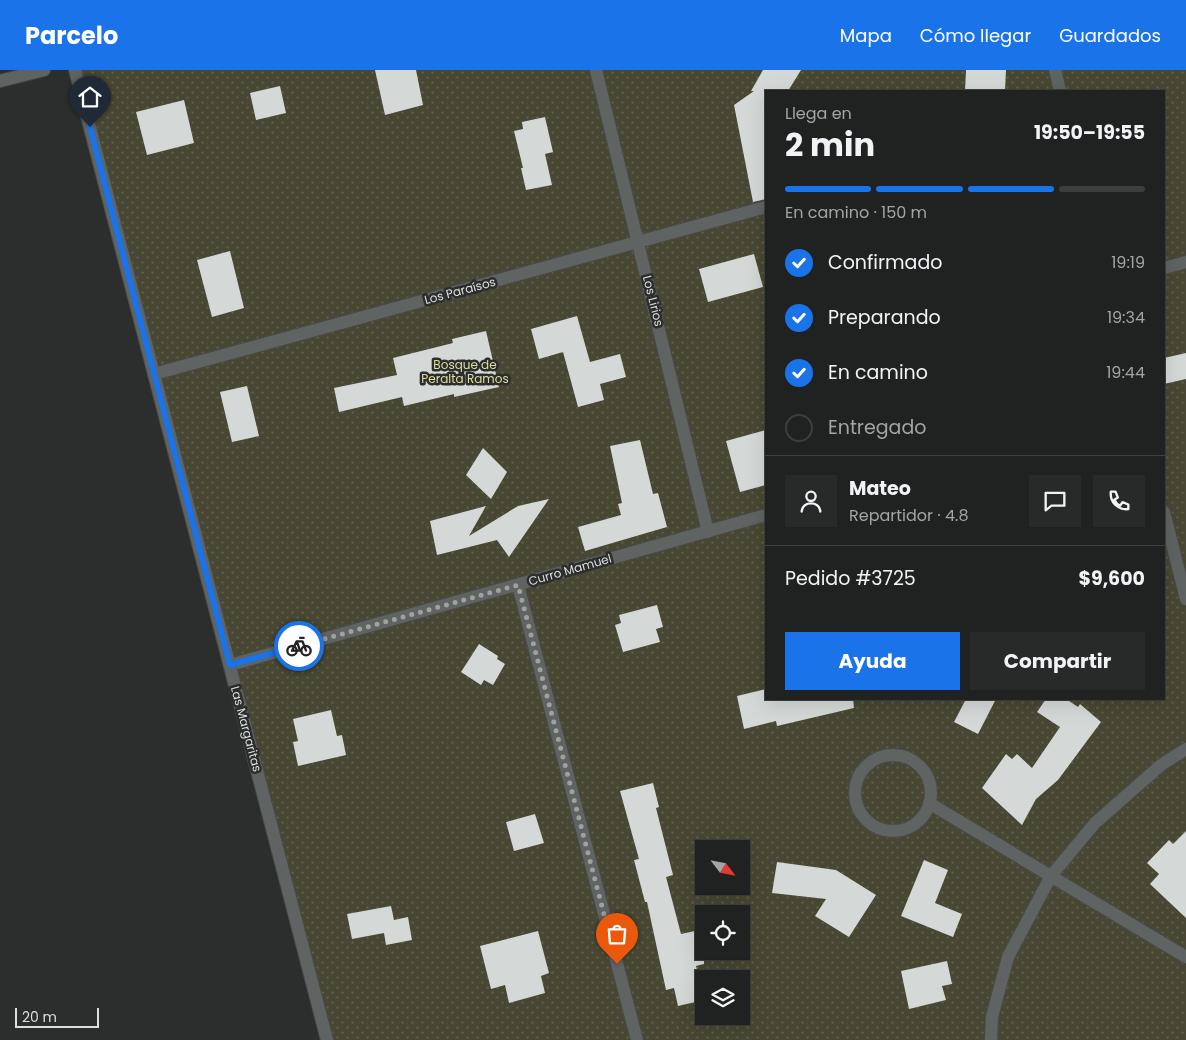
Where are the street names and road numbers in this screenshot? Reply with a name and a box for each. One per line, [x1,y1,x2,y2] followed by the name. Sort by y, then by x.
[422,273,497,308] street label: Los Paraísos
[639,274,668,328] street label: Los Lirios
[526,550,613,589] street label: Curro Mamuel
[227,684,266,774] street label: Las Margaritas

